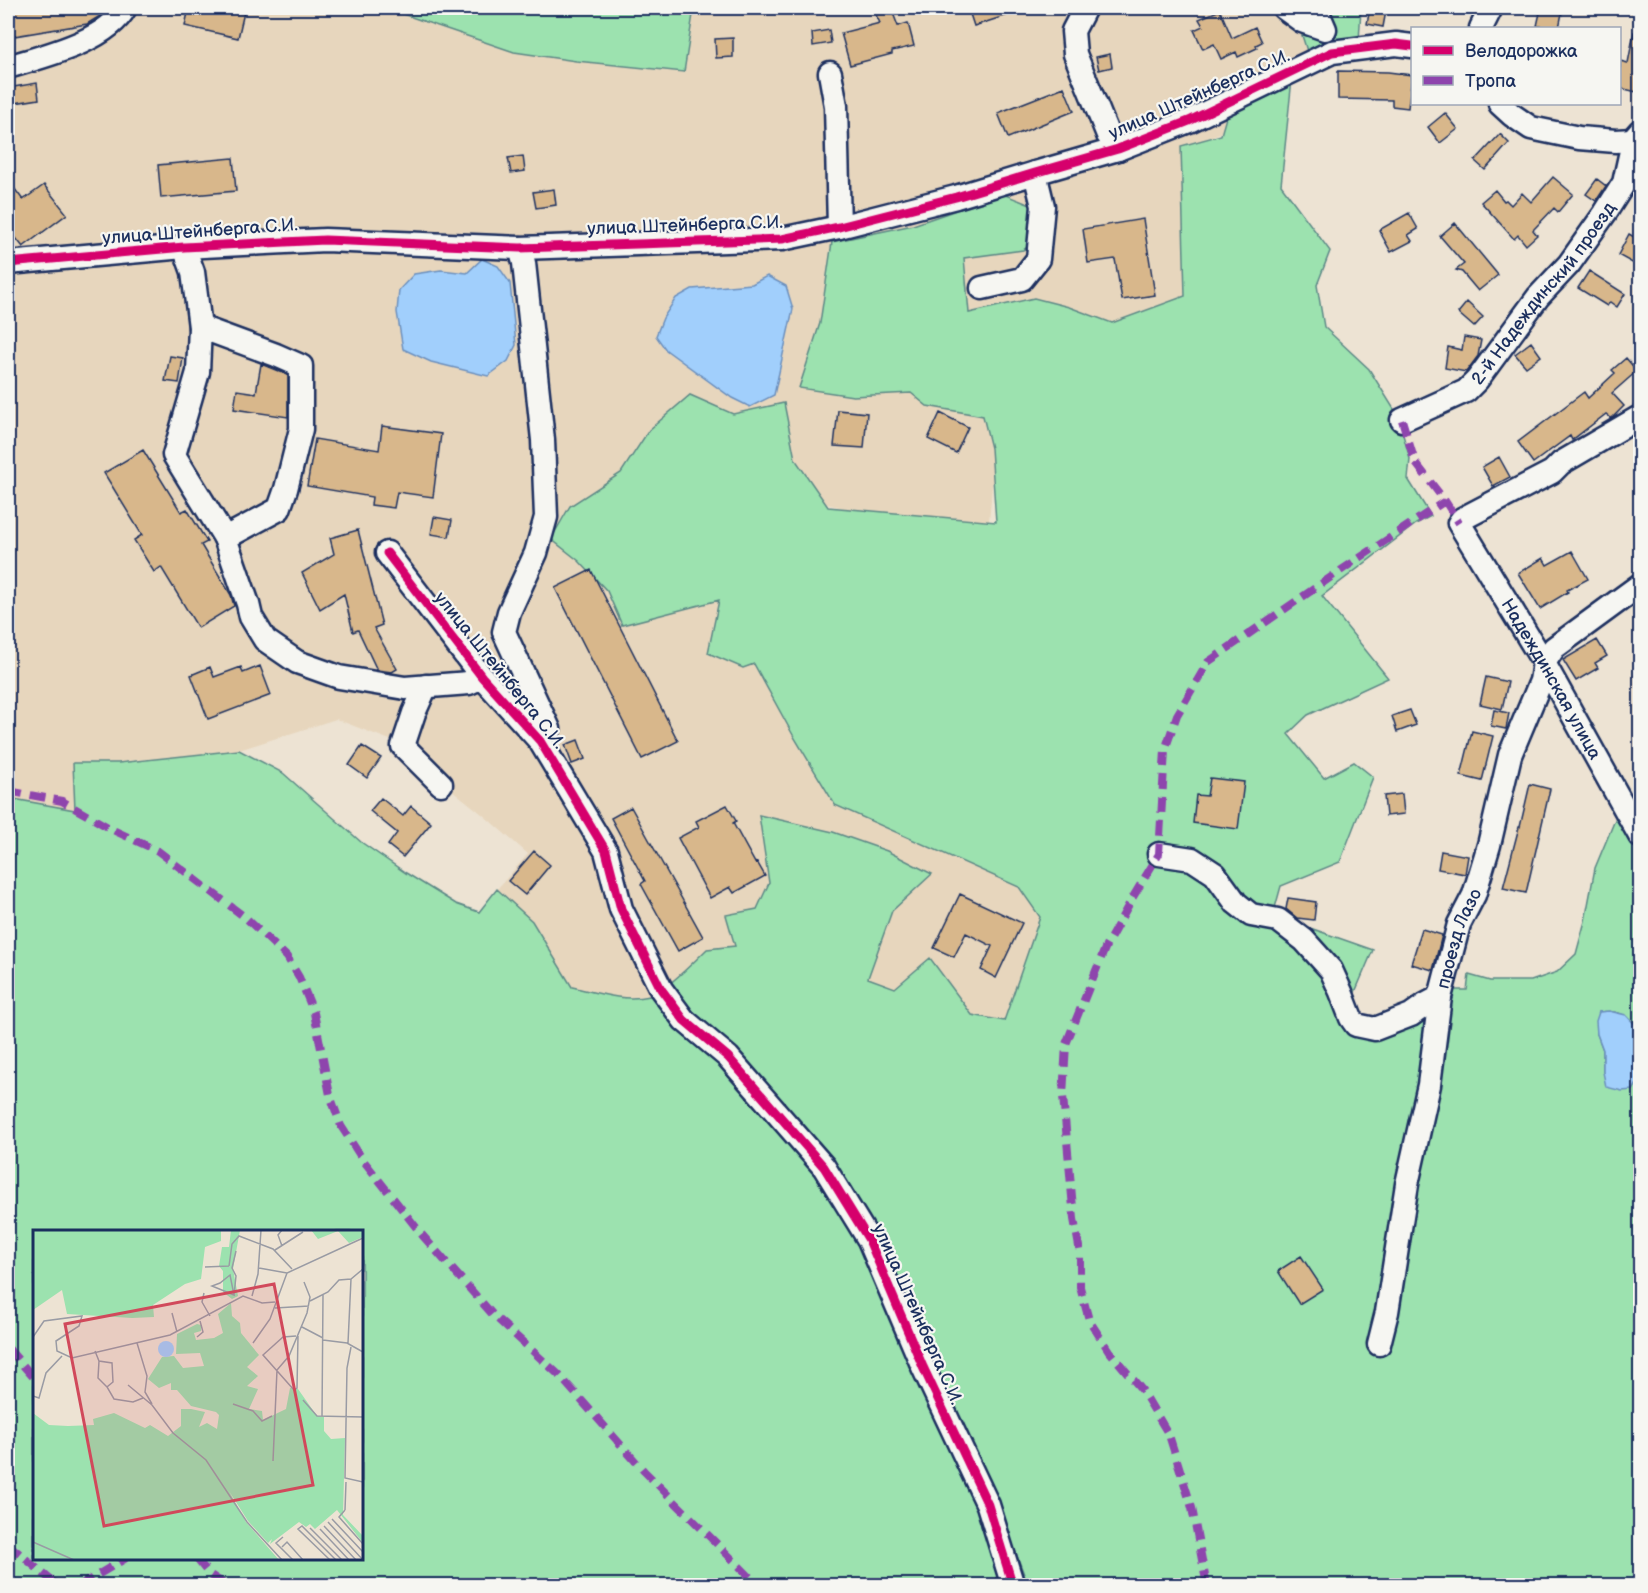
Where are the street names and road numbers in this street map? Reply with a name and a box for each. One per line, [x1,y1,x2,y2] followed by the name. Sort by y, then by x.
[1106,45,1293,144] street label: улица Штейнберга С.И.
[1467,199,1620,389] street label: 2-й Надеждинский проезд
[587,212,783,239] street label: улица Штейнберга С.И.
[102,214,298,249] street label: улица Штейнберга С.И.
[430,588,569,753] street label: улица Штейнберга С.И.
[1496,595,1606,764] street label: Надеждинская улица
[1433,887,1486,991] street label: проезд Лазо
[868,1221,967,1408] street label: улица Штейнберга С.И.

